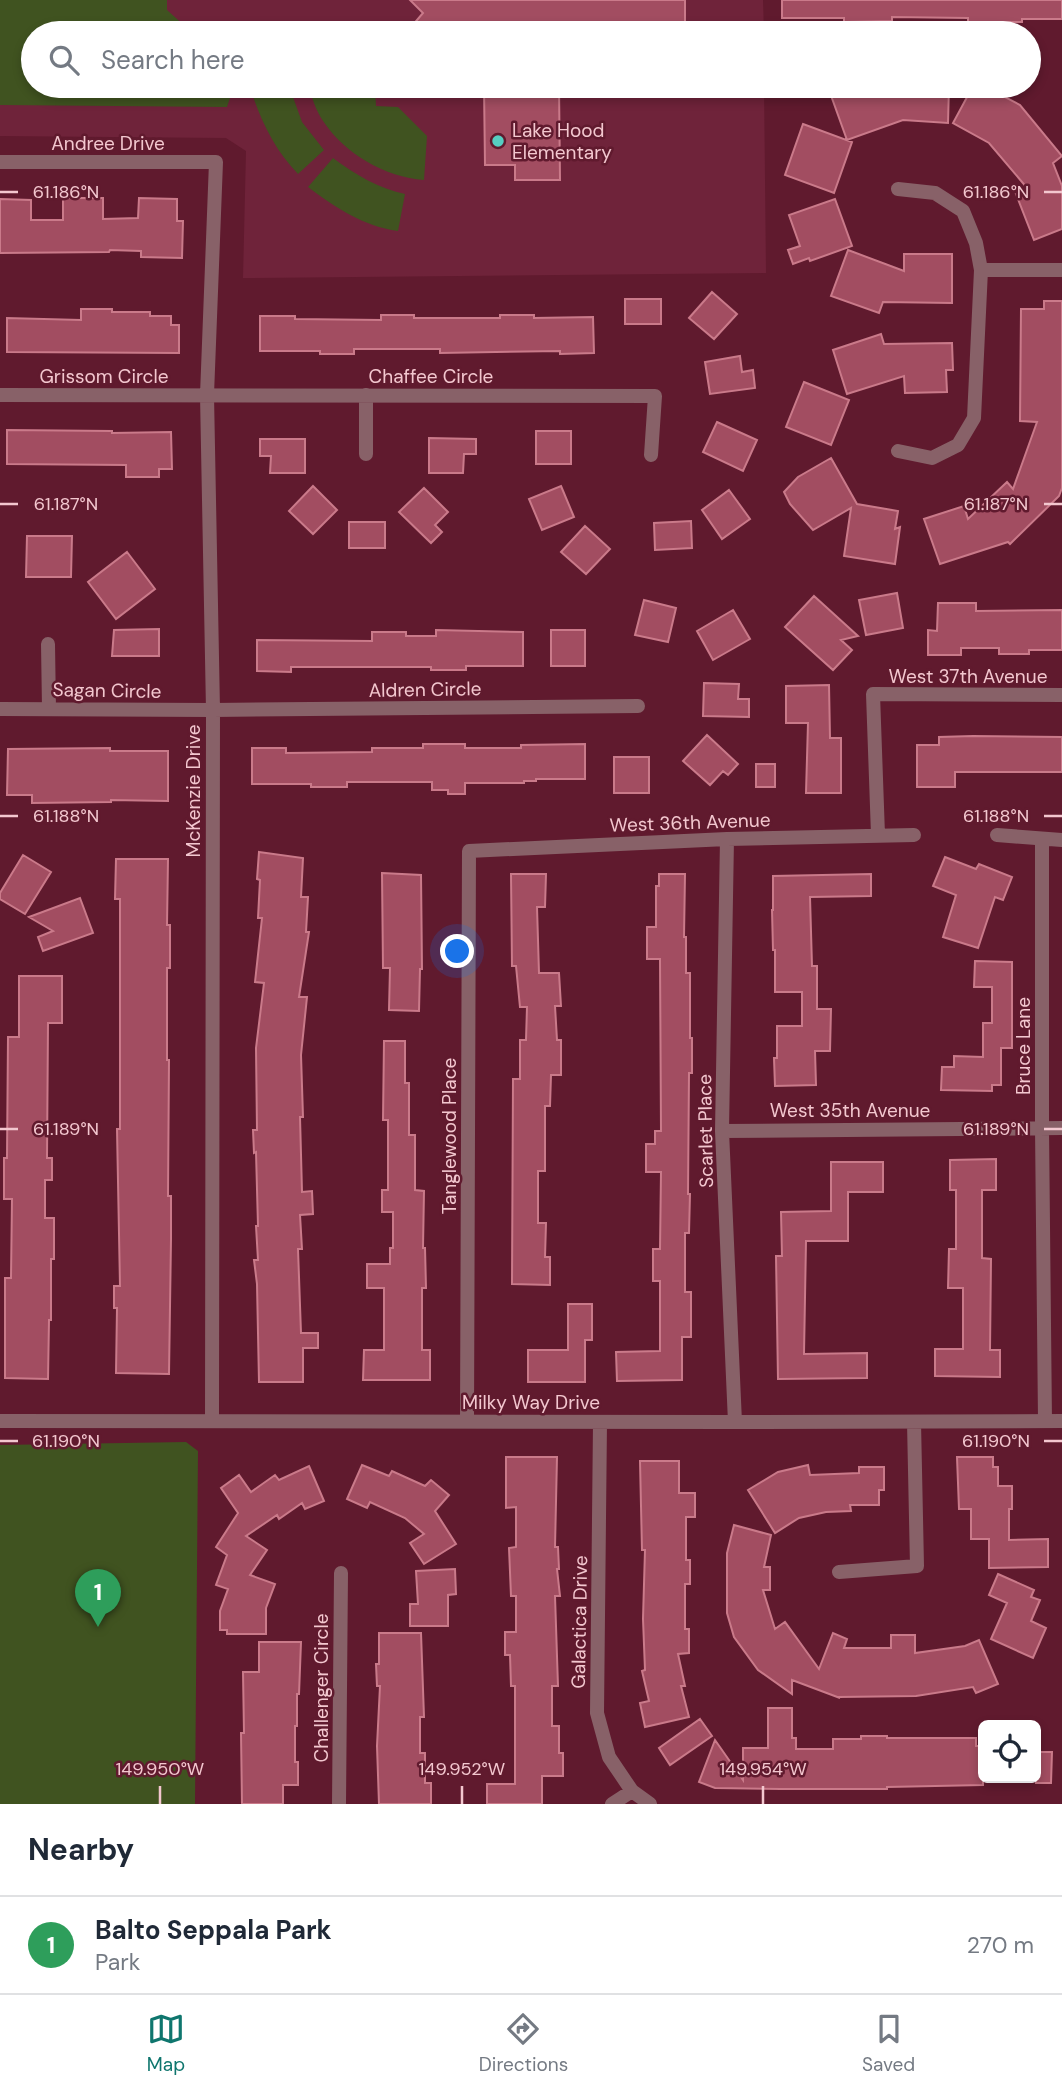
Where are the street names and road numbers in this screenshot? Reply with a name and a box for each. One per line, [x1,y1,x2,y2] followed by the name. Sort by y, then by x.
[51,131,165,156] street label: Andree Drive
[39,364,169,389] street label: Grissom Circle
[369,364,493,389] street label: Chaffee Circle
[889,664,1047,689] street label: West 37th Avenue
[368,676,482,703] street label: Aldren Circle
[52,677,162,704] street label: Sagan Circle
[181,724,206,858] street label: McKenzie Drive
[609,807,771,838] street label: West 36th Avenue
[1011,997,1036,1095] street label: Bruce Lane
[437,1058,462,1214] street label: Tanglewood Place
[692,1074,719,1188] street label: Scarlet Place
[770,1098,930,1123] street label: West 35th Avenue
[462,1390,600,1415] street label: Milky Way Drive
[566,1555,593,1689] street label: Galactica Drive
[309,1614,334,1762] street label: Challenger Circle

